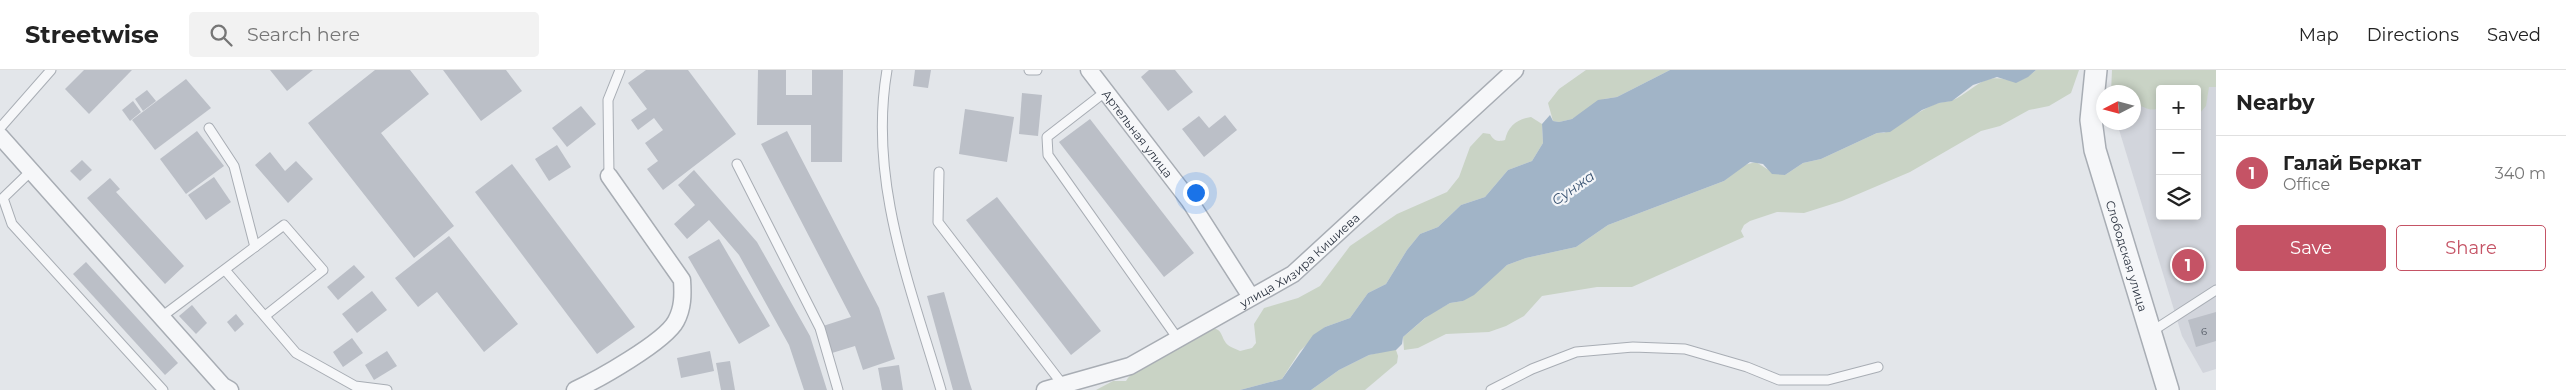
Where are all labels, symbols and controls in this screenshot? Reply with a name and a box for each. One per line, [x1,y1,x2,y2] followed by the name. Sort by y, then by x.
[189,12,539,57] search box
[25,20,159,49] text: Streetwise
[207,21,235,49] icon: search
[247,23,360,46] text: Search here
[2299,24,2339,46] text: Map
[2367,24,2459,46] text: Directions
[2487,24,2541,46] text: Saved
[2096,85,2141,130] north arrow
[2156,85,2201,220] map controls
[2156,85,2201,130] button: +
[1099,86,1176,180] street label: Артельная улица
[2236,90,2315,115] text: Nearby
[2156,130,2201,175] button: −
[2283,152,2421,175] text: Галай Беркат
[2249,164,2255,183] text: 1
[2495,164,2546,183] text: 340 m
[1548,167,1598,209] water label: Сунжа
[2156,175,2201,220] button: layers
[2283,175,2330,194] text: Office
[1183,180,1209,206] your location
[2103,198,2151,313] street label: Слободская улица
[1236,209,1362,311] street label: улица Хизира Кишиева
[2236,225,2386,271] button: Save
[2396,225,2546,271] button: Share
[2172,246,2204,284] pin: 1
[2201,325,2207,338] house number: 6

